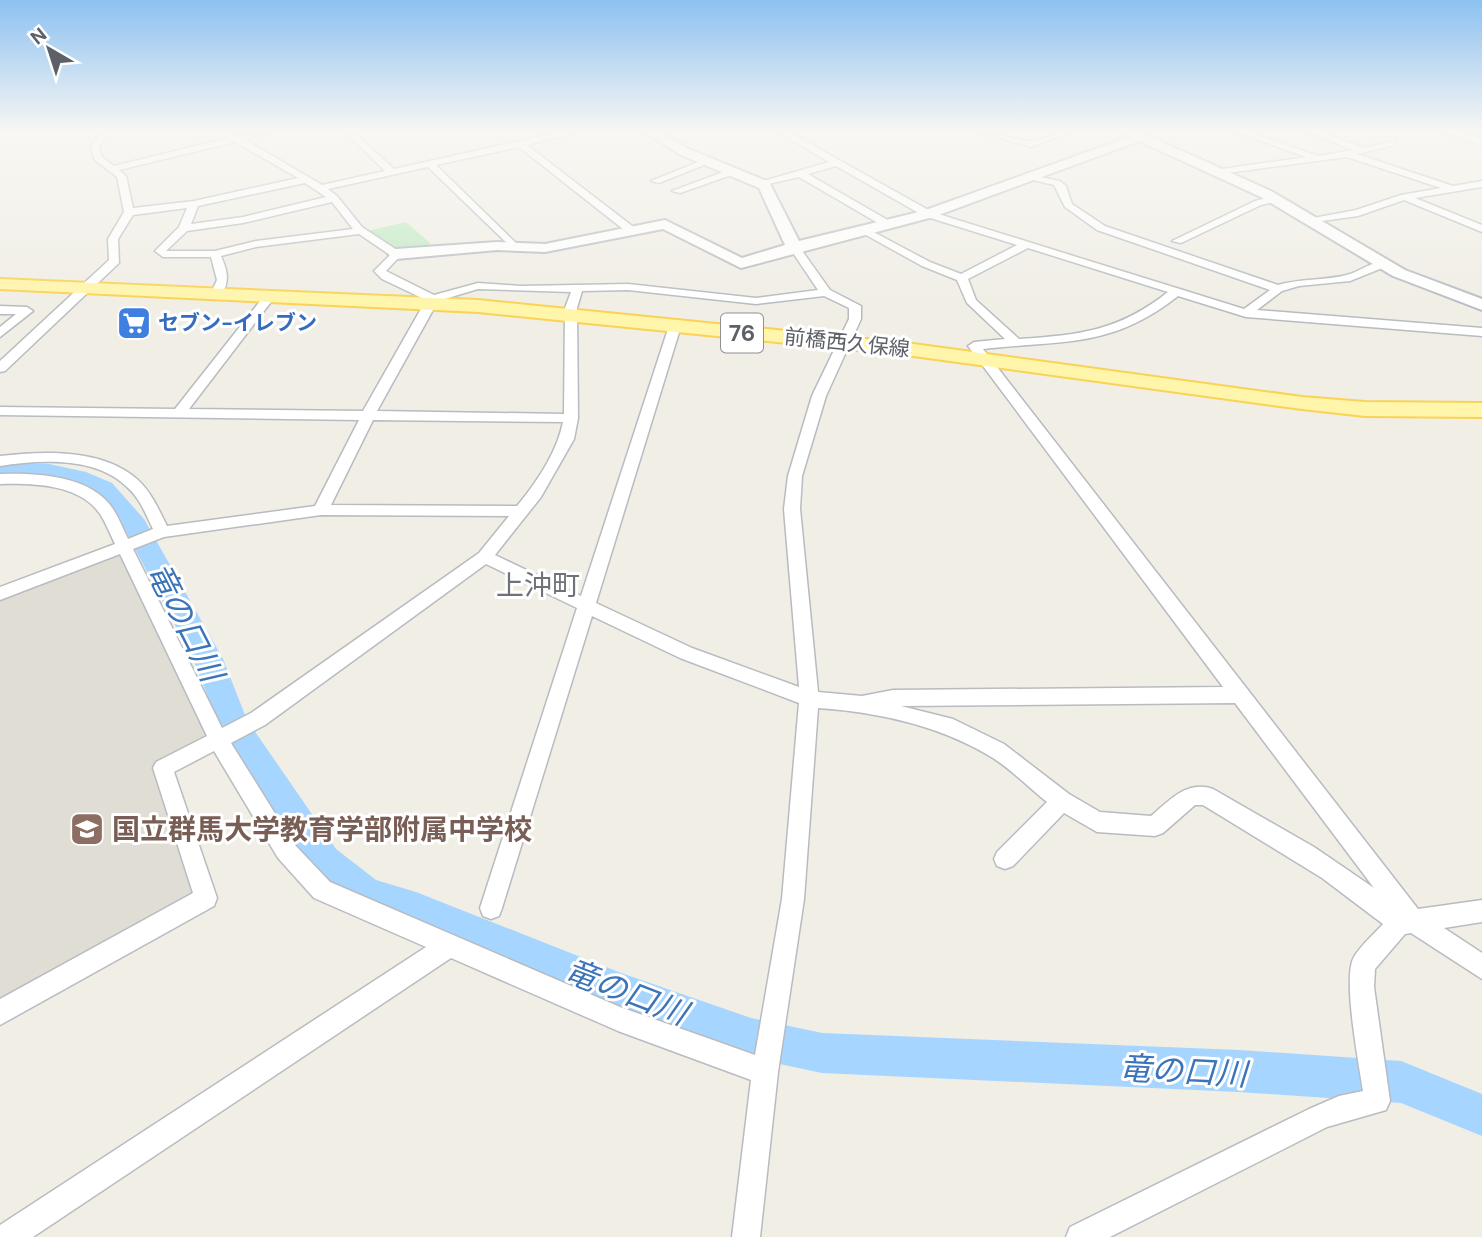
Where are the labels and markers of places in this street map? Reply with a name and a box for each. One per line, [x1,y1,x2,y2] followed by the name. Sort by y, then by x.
[115,304,153,342] supermarket icon: セブン-イレブン
[158,309,317,337] place label: セブン-イレブン
[68,810,106,848] school or university icon: 国立群馬大学教育学部附属中学校
[112,811,532,848] place label: 国立群馬大学教育学部附属中学校

